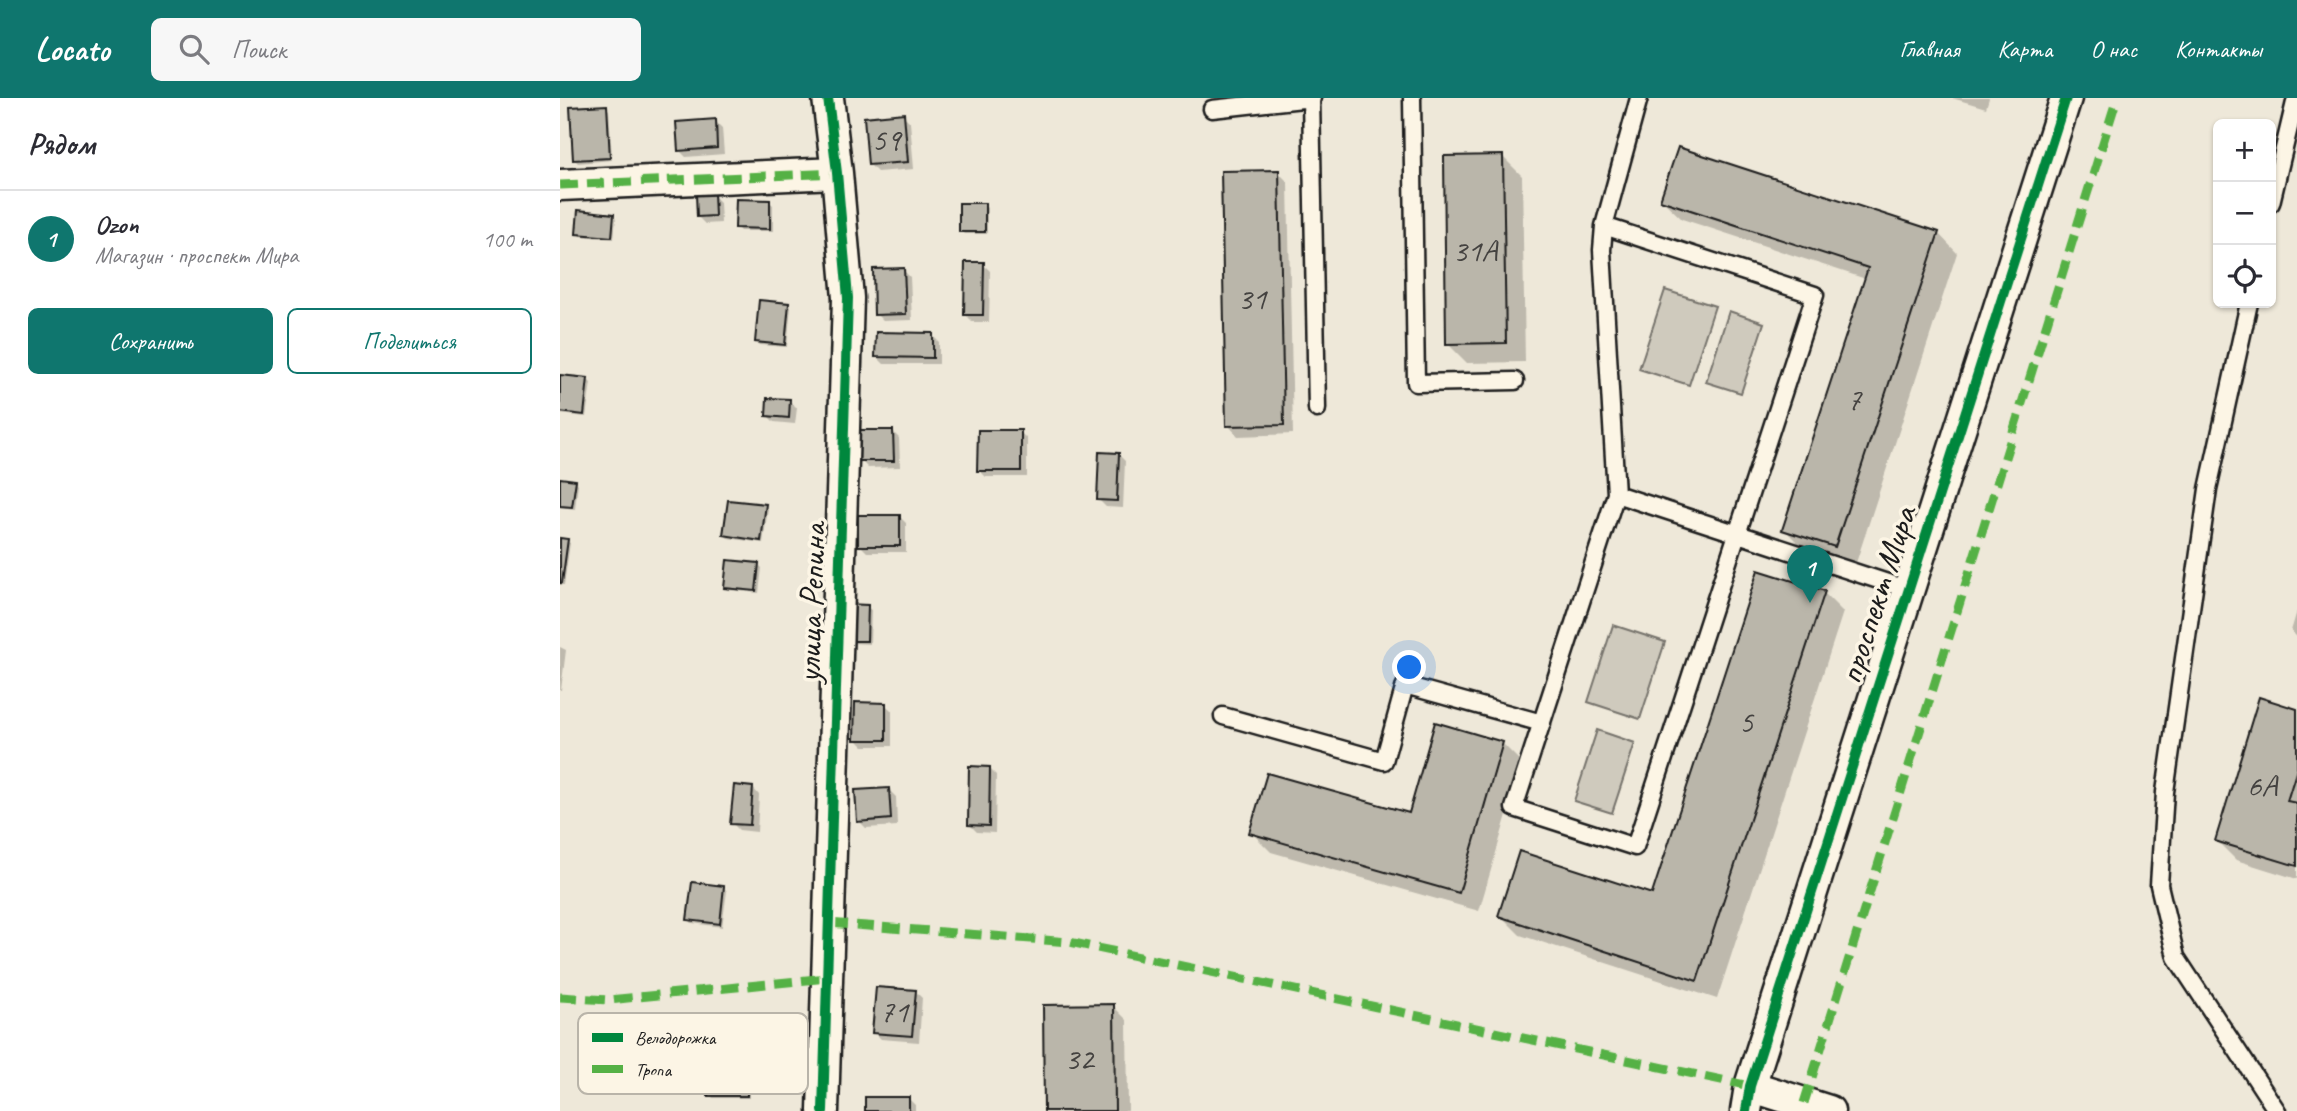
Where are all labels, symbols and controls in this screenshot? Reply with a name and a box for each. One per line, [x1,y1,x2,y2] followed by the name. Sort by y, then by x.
[151,18,641,81] search box
[35,28,109,70] text: Locato
[175,30,213,68] icon: search
[231,33,286,66] text: Поиск
[1899,34,1960,64] text: Главная
[1998,34,2052,64] text: Карта
[2090,34,2137,64] text: О нас
[2175,34,2262,64] text: Контакты
[872,119,903,160] house number: 59
[2213,119,2276,308] map controls
[2213,119,2276,182] button: +
[28,125,95,163] text: Рядом
[2213,182,2276,245] button: −
[95,208,138,241] text: Ozon
[46,225,56,254] text: 1
[483,225,532,254] text: 100 m
[1453,230,1499,271] house number: 31А
[95,241,298,270] text: Магазин · проспект Мира
[2213,245,2276,308] button: locate
[1238,278,1268,319] house number: 31
[28,308,273,374] button: Сохранить
[287,308,532,374] button: Поделиться
[1847,379,1863,420] house number: 7
[1827,498,1928,689] street label: проспект Мира
[786,520,836,686] street label: улица Репина
[1787,545,1833,603] pin: 1
[1392,650,1426,684] your location
[1739,701,1755,742] house number: 5
[2247,765,2279,806] house number: 6А
[880,991,910,1032] house number: 71
[578,1013,808,1094] legend
[635,1026,717,1050] text: Велодорожка
[1065,1038,1096,1079] house number: 32
[635,1058,672,1082] text: Тропа

